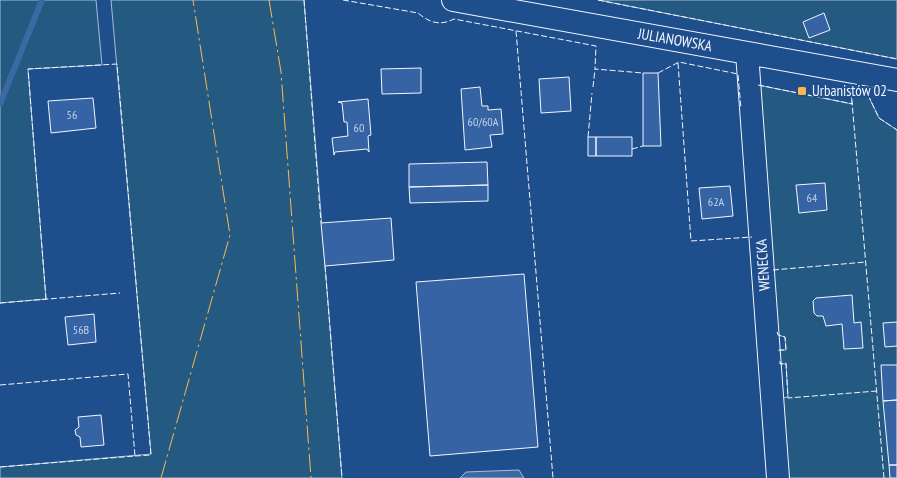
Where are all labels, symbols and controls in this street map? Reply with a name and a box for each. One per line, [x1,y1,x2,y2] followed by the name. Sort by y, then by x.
[636,23,715,56] street label: JULIANOWSKA
[812,81,887,100] place label: Urbanistów 02
[796,85,808,97] marker: Urbanistów 02
[67,107,77,122] house number: 56
[468,114,499,129] house number: 60/60A
[354,120,364,135] house number: 60
[807,190,818,205] house number: 64
[708,194,725,209] house number: 62A
[751,238,774,292] street label: WENECKA
[73,322,90,337] house number: 56B

